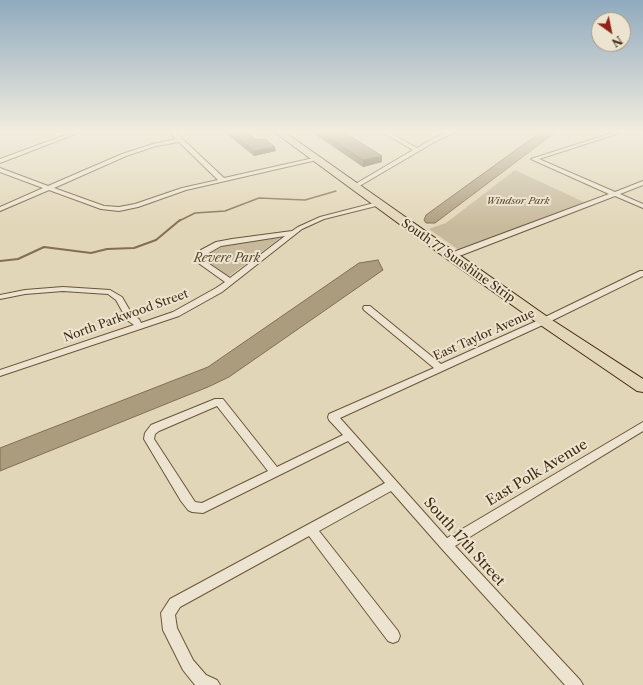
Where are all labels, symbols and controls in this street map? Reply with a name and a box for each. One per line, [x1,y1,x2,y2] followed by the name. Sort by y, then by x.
[591,12,631,52] north arrow
[609,33,625,50] text: N
[486,195,550,207] park label: Windsor Park
[398,216,518,306] street label: South 77 Sunshine Strip
[194,252,260,266] park label: Revere Park
[62,287,190,345] street label: North Parkwood Street
[431,306,537,364] street label: East Taylor Avenue
[483,436,591,510] street label: East Polk Avenue
[420,494,508,590] street label: South 17th Street

